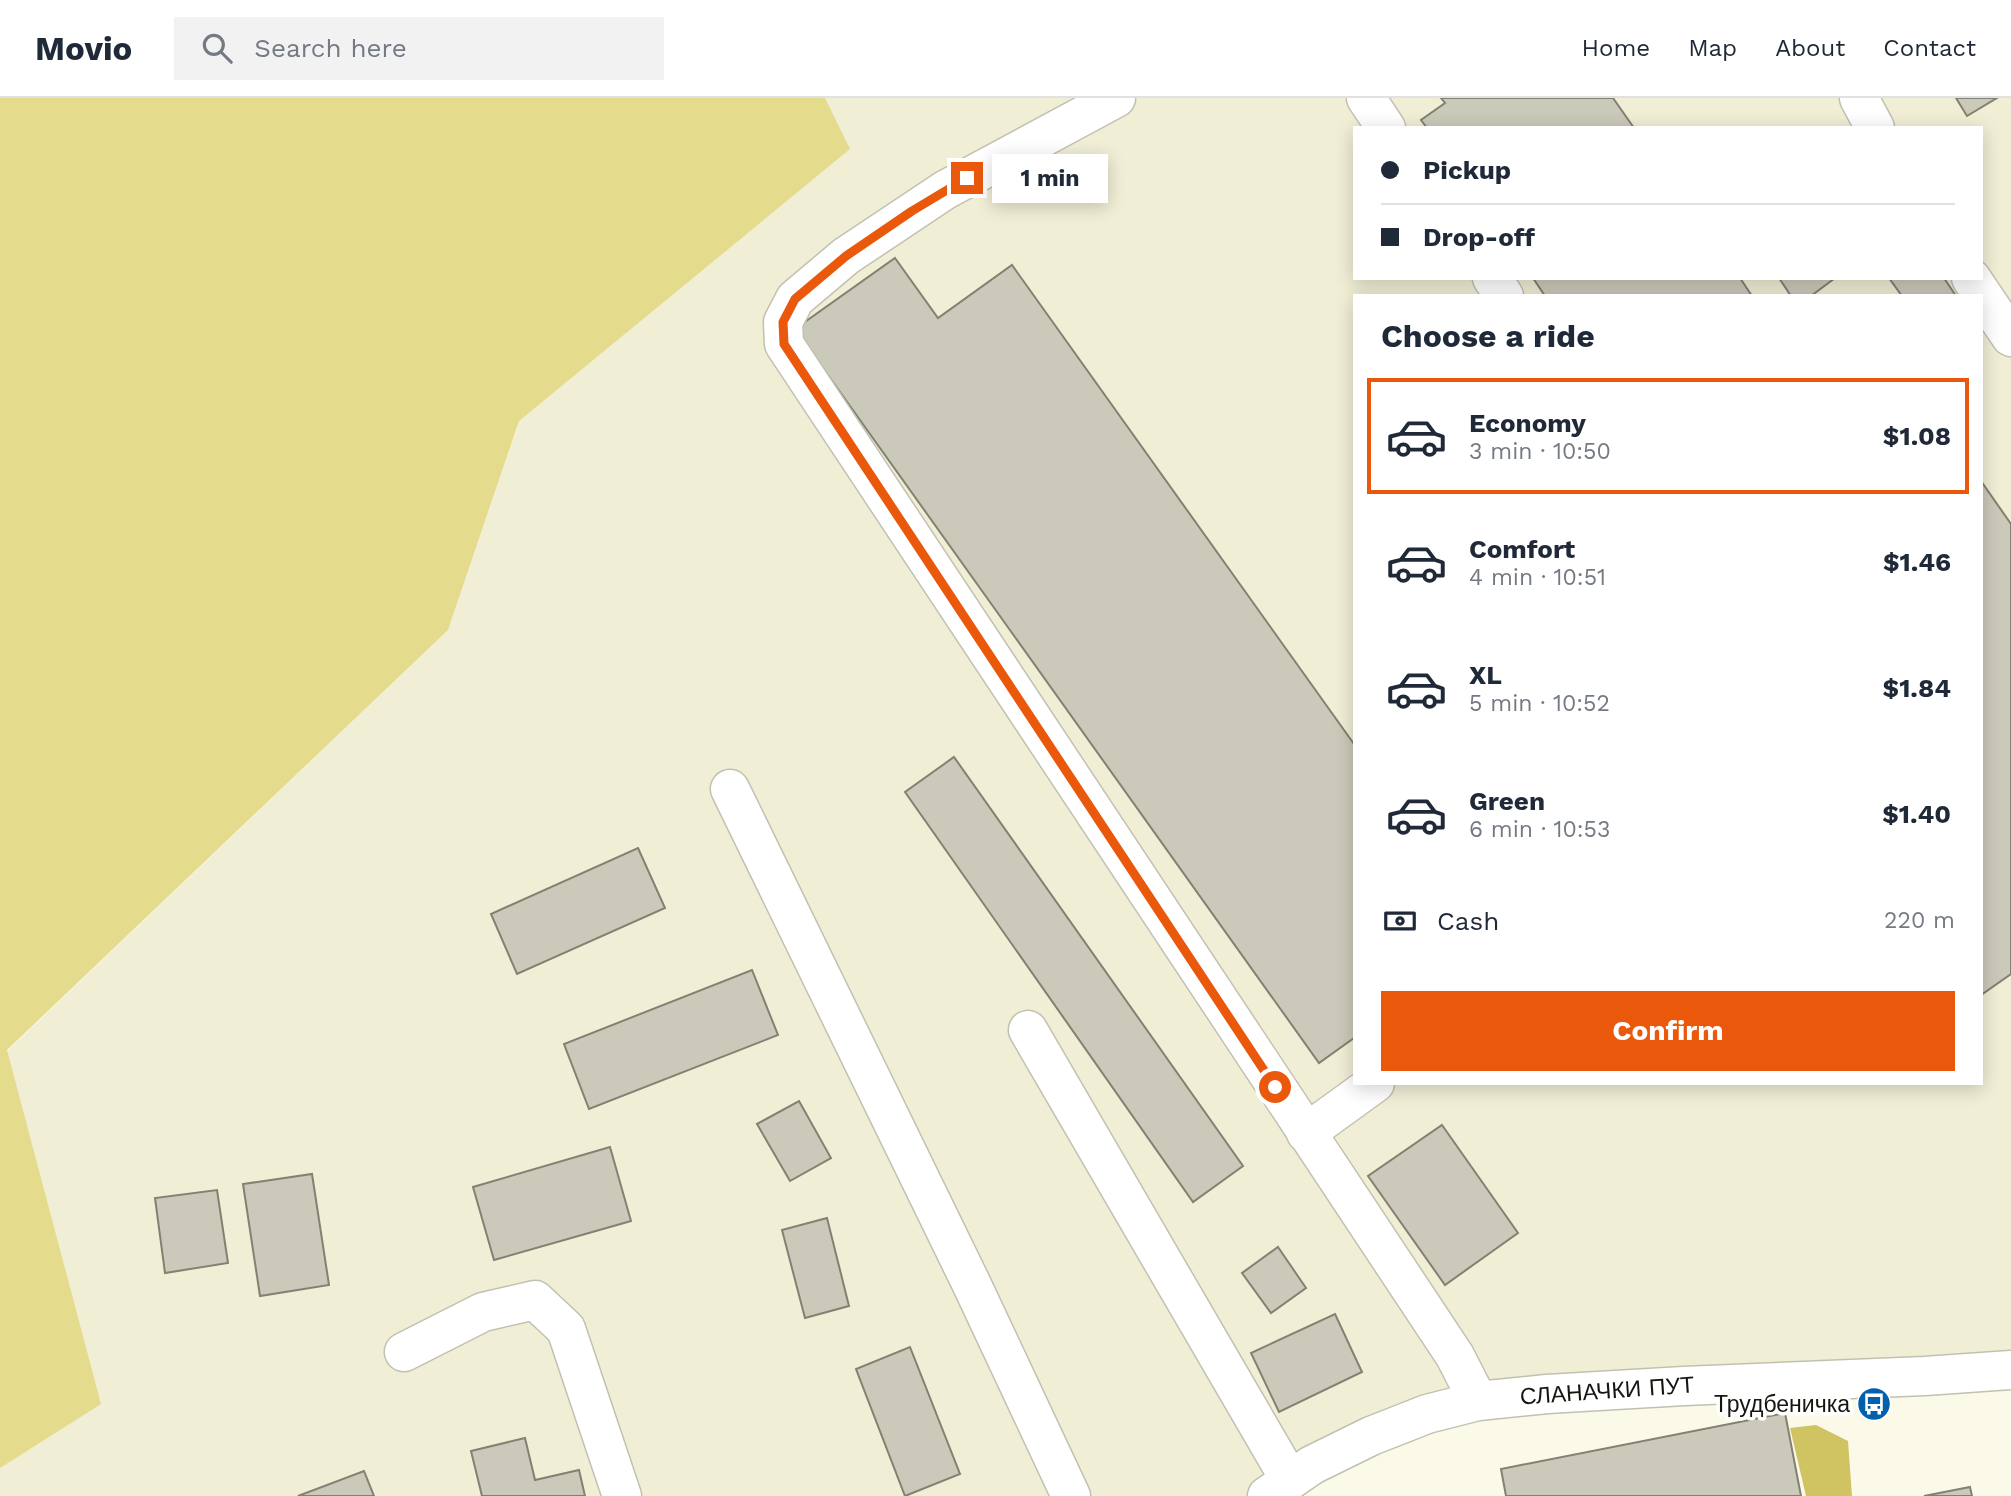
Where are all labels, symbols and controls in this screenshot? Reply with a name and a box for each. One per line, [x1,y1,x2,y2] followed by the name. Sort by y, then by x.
[174,17,664,80] search box
[35,29,132,68] text: Movio
[198,29,236,67] icon: search
[254,33,407,63] text: Search here
[1582,34,1650,62] text: Home
[1688,34,1737,62] text: Map
[1775,34,1845,62] text: About
[1883,34,1976,62] text: Contact
[992,154,1107,202] callout: 1 min
[1423,155,1511,185] text: Pickup
[951,162,983,194] route end
[1020,165,1080,192] text: 1 min
[1423,222,1535,252] text: Drop-off
[1381,317,1595,355] text: Choose a ride
[1385,405,1448,468] icon: car
[1469,408,1586,438] text: Economy
[1883,421,1951,451] text: $1.08
[1469,438,1611,465] text: 3 min · 10:50
[1385,531,1448,594] icon: car
[1469,534,1575,564] text: Comfort
[1883,547,1951,577] text: $1.46
[1469,564,1606,591] text: 4 min · 10:51
[1385,657,1448,720] icon: car
[1469,660,1502,690] text: XL
[1882,673,1951,703] text: $1.84
[1469,690,1610,717] text: 5 min · 10:52
[1385,783,1448,846] icon: car
[1469,786,1545,816] text: Green
[1882,799,1951,829] text: $1.40
[1469,816,1610,843] text: 6 min · 10:53
[1381,902,1419,940] icon: cash
[1437,906,1499,936] text: Cash
[1884,907,1955,934] text: 220 m
[1381,991,1955,1071] button: Confirm
[1259,1071,1291,1103] route start
[1519,1371,1695,1411] street label: СЛАНАЧКИ ПУТ
[1855,1385,1893,1423] bus stop icon: Трудбеничка
[1714,1391,1850,1418] place label: Трудбеничка

